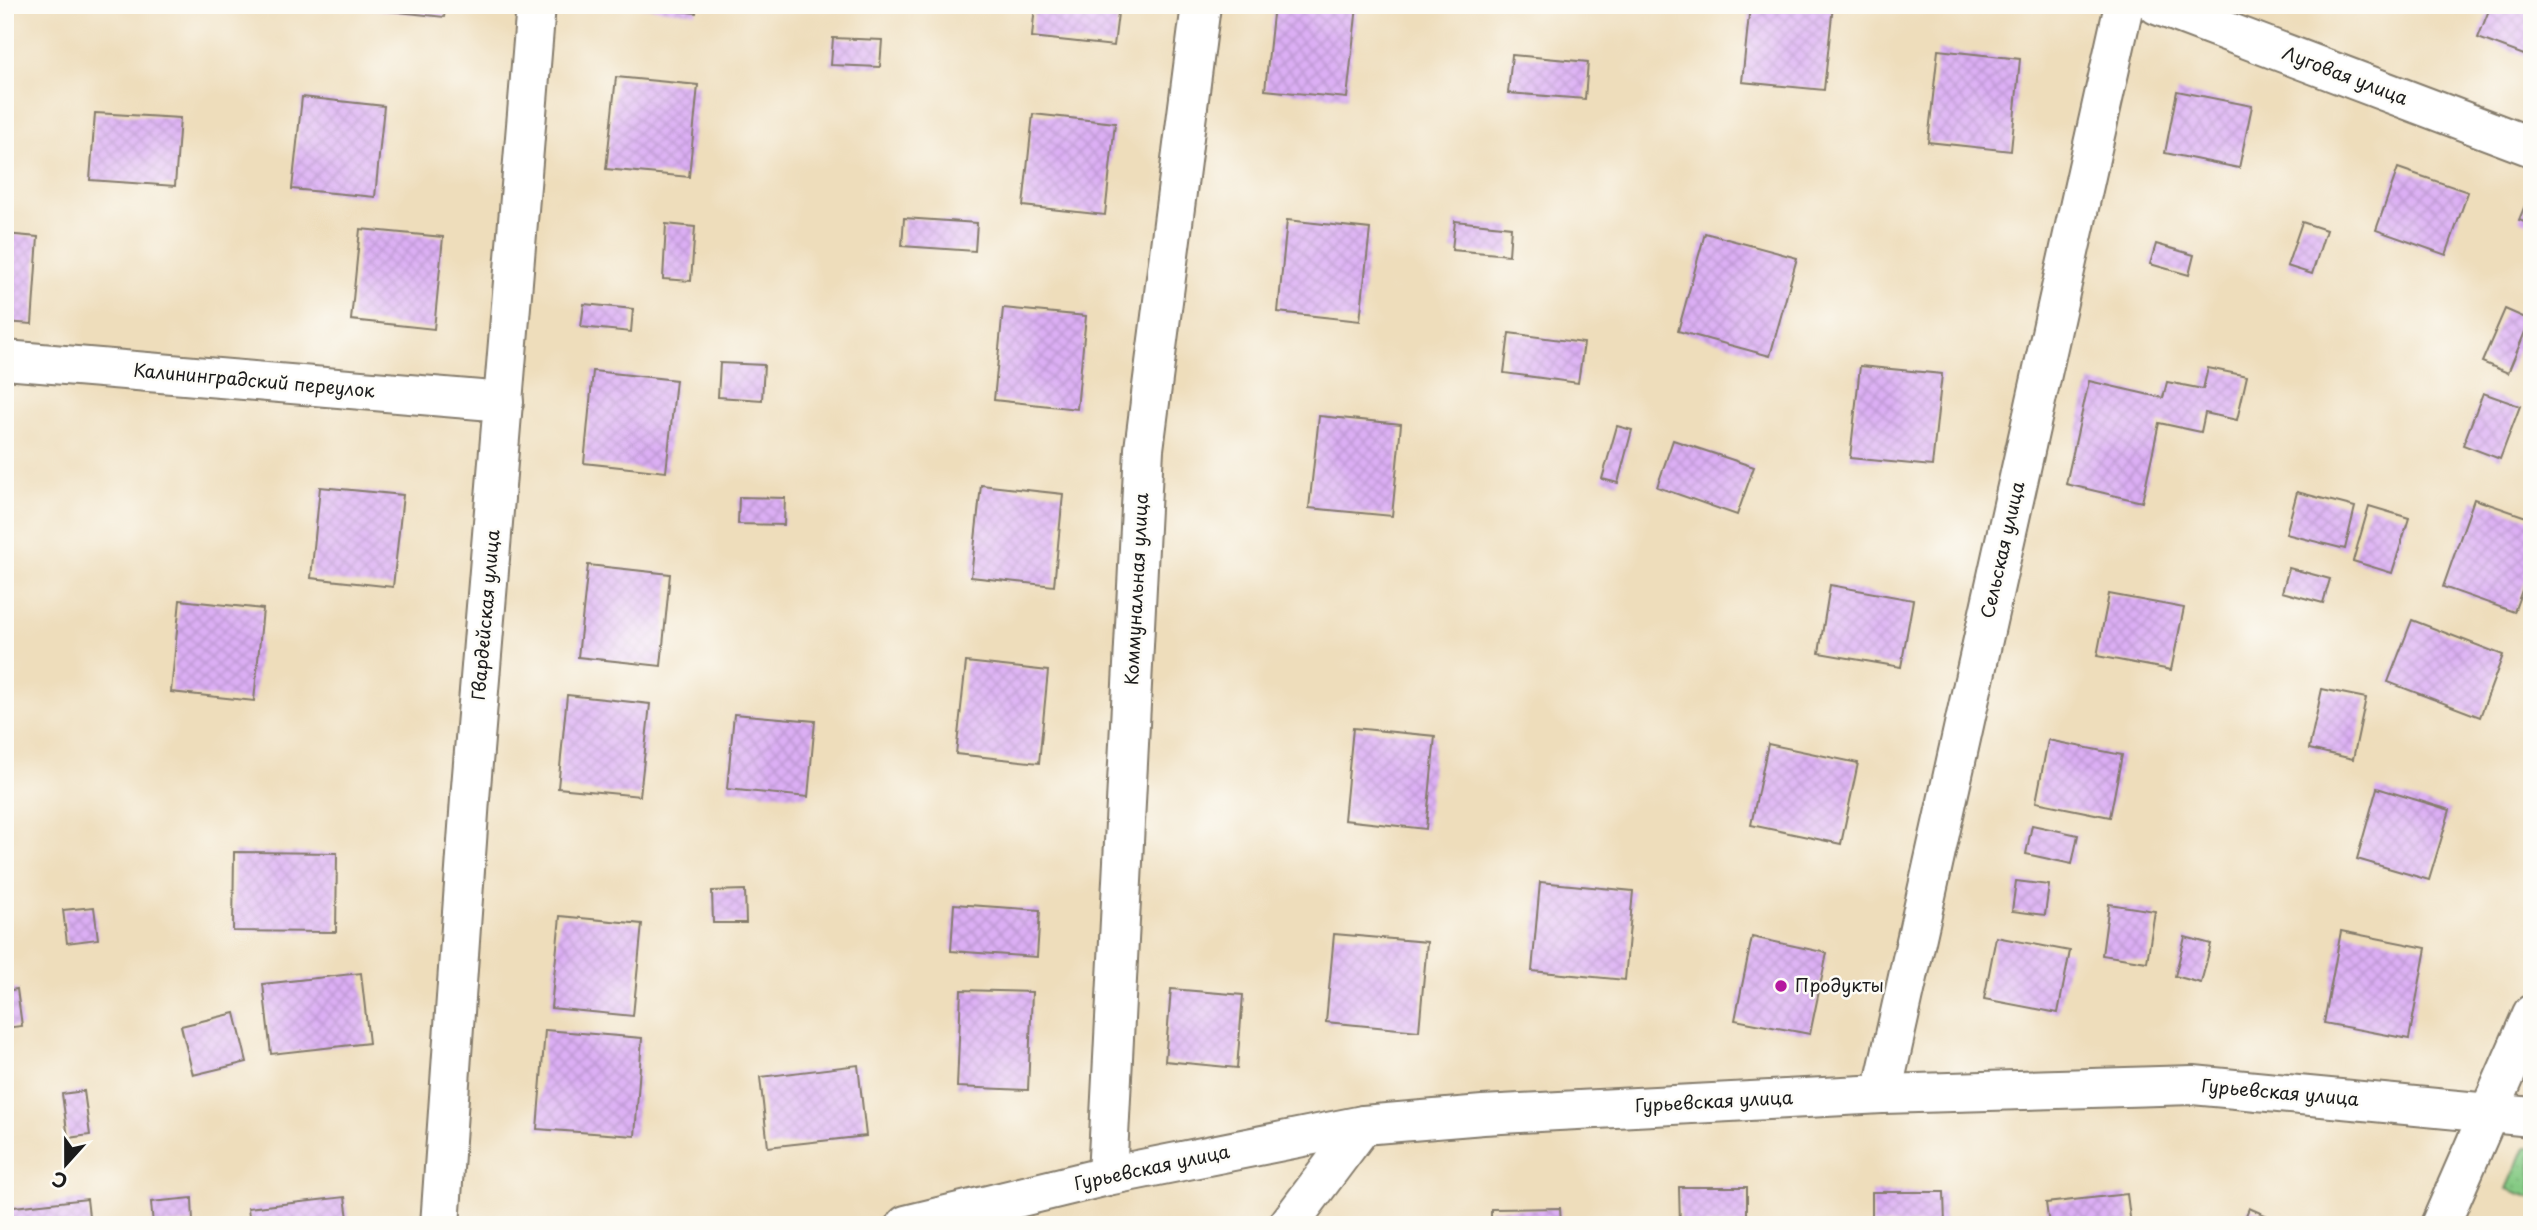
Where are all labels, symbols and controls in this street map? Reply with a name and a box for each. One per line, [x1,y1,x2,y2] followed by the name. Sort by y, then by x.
[2279,38,2413,111] street label: Луговая улица
[132,355,376,404] street label: Калининградский переулок
[1973,478,2031,621] street label: Сельская улица
[1117,491,1154,686] street label: Коммунальная улица
[464,528,505,701] street label: Гвардейская улица
[1795,971,1884,998] place label: Продукты
[1773,978,1789,994] marker: Продукты
[2200,1071,2361,1112] street label: Гурьевская улица
[1634,1083,1794,1118] street label: Гурьевская улица
[32,1128,102,1198] north arrow
[1071,1137,1233,1196] street label: Гурьевская улица
[48,1165,71,1196] text: С

